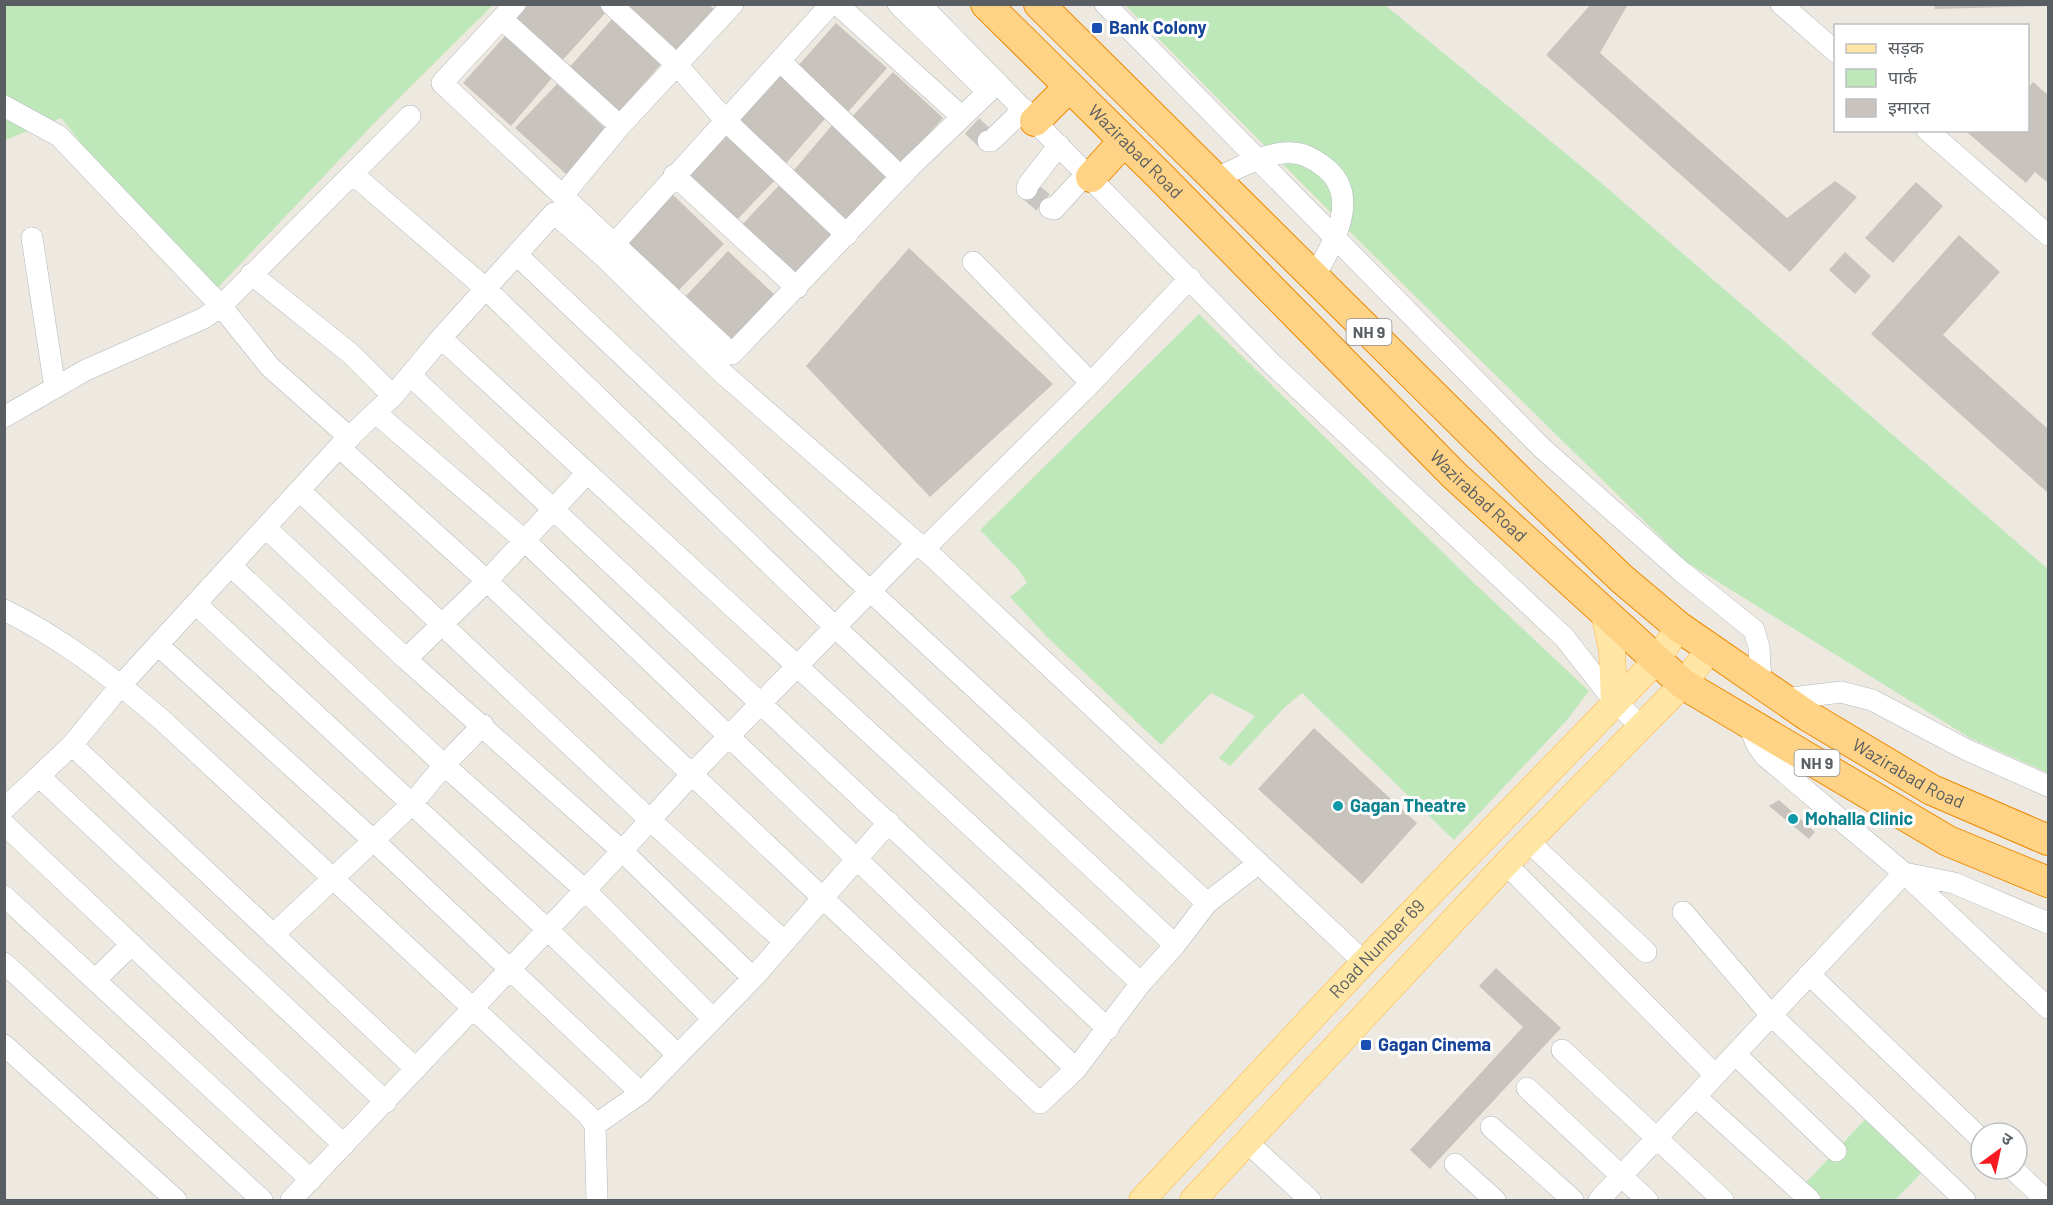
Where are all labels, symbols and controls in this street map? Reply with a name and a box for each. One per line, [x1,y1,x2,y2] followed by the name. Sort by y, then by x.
[1109,16,1207,38] place label: Bank Colony
[1090,21,1104,35] marker: Bank Colony
[1834,24,2029,132] legend
[1888,36,1925,58] text: सड़क
[1888,66,1918,88] text: पार्क
[1888,96,1931,118] text: इमारत
[1084,99,1188,203] street label: Wazirabad Road
[1346,319,1392,345] road number: NH 9
[1426,445,1532,546] street label: Wazirabad Road
[1849,733,1968,813] street label: Wazirabad Road
[1794,750,1840,776] road number: NH 9
[1350,794,1466,816] place label: Gagan Theatre
[1331,799,1345,813] marker: Gagan Theatre
[1805,807,1913,829] place label: Mohalla Clinic
[1786,812,1800,826] marker: Mohalla Clinic
[1324,894,1429,1002] street label: Road Number 69
[1378,1033,1491,1055] place label: Gagan Cinema
[1359,1038,1373,1052] marker: Gagan Cinema
[1969,1121,2029,1181] north arrow
[1998,1127,2017,1149] text: उ

